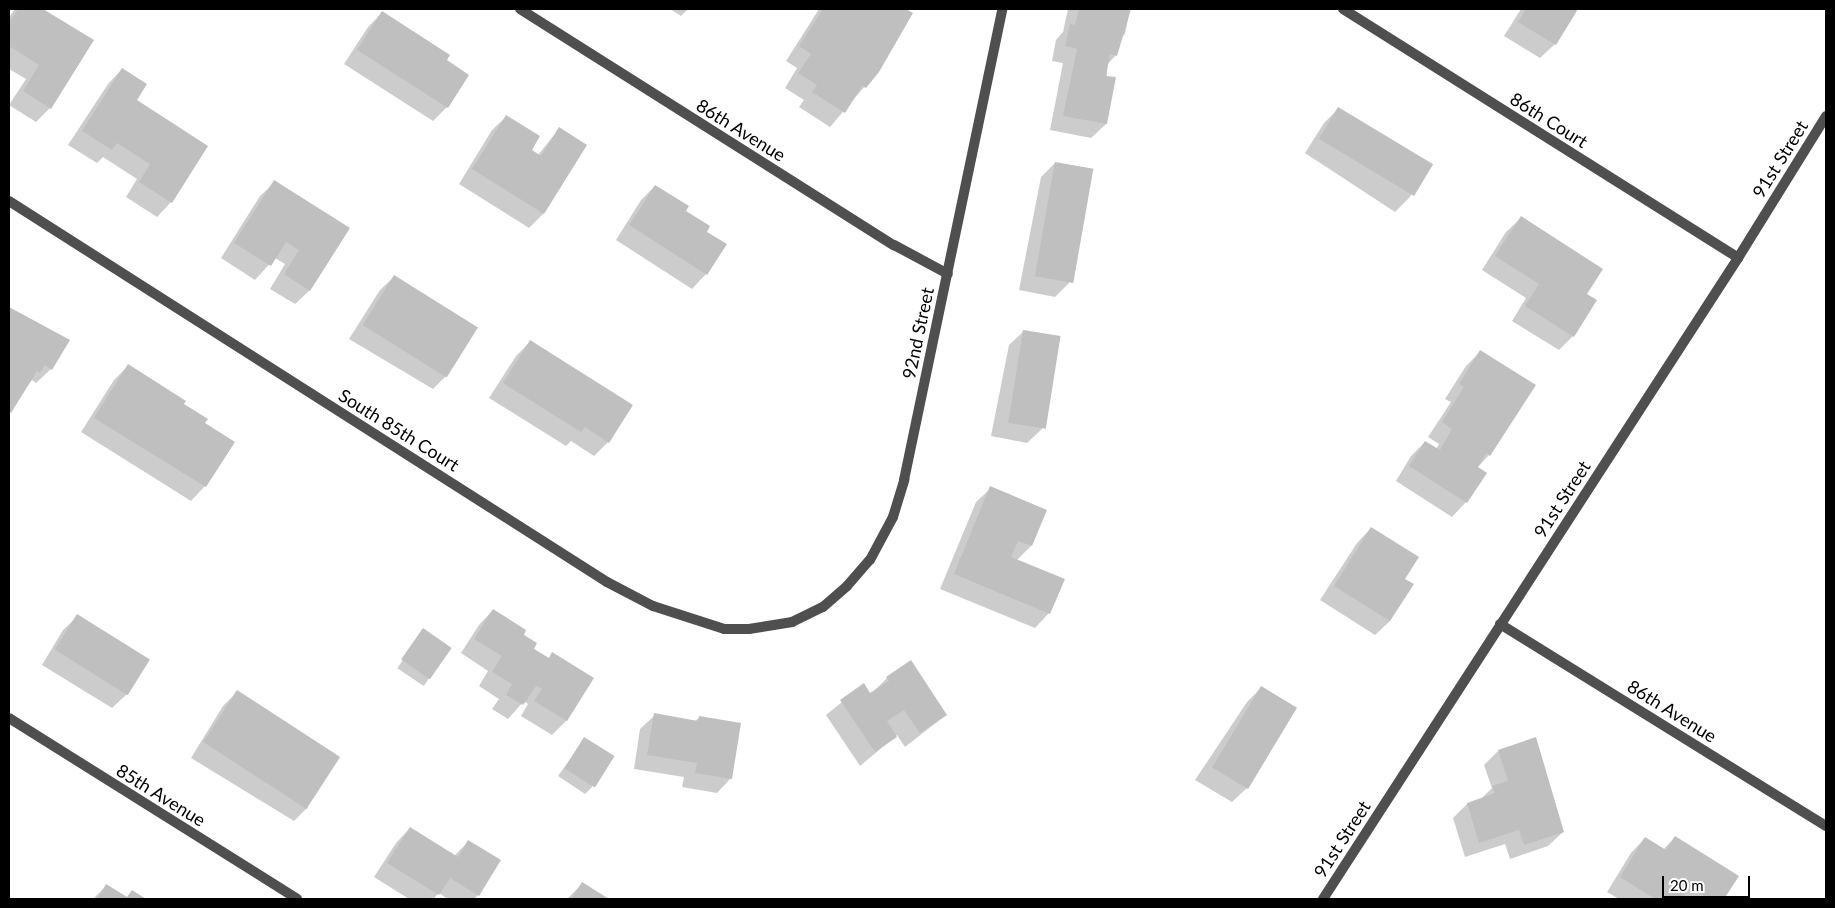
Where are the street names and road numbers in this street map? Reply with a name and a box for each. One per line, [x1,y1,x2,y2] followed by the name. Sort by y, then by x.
[1506,88,1592,152] street label: 86th Court
[692,94,790,166] street label: 86th Avenue
[1748,116,1812,202] street label: 91st Street
[898,285,938,381] street label: 92nd Street
[335,384,463,476] street label: South 85th Court
[1529,457,1595,541] street label: 91st Street
[1623,675,1721,747] street label: 86th Avenue
[112,759,210,831] street label: 85th Avenue
[1309,797,1375,881] street label: 91st Street

